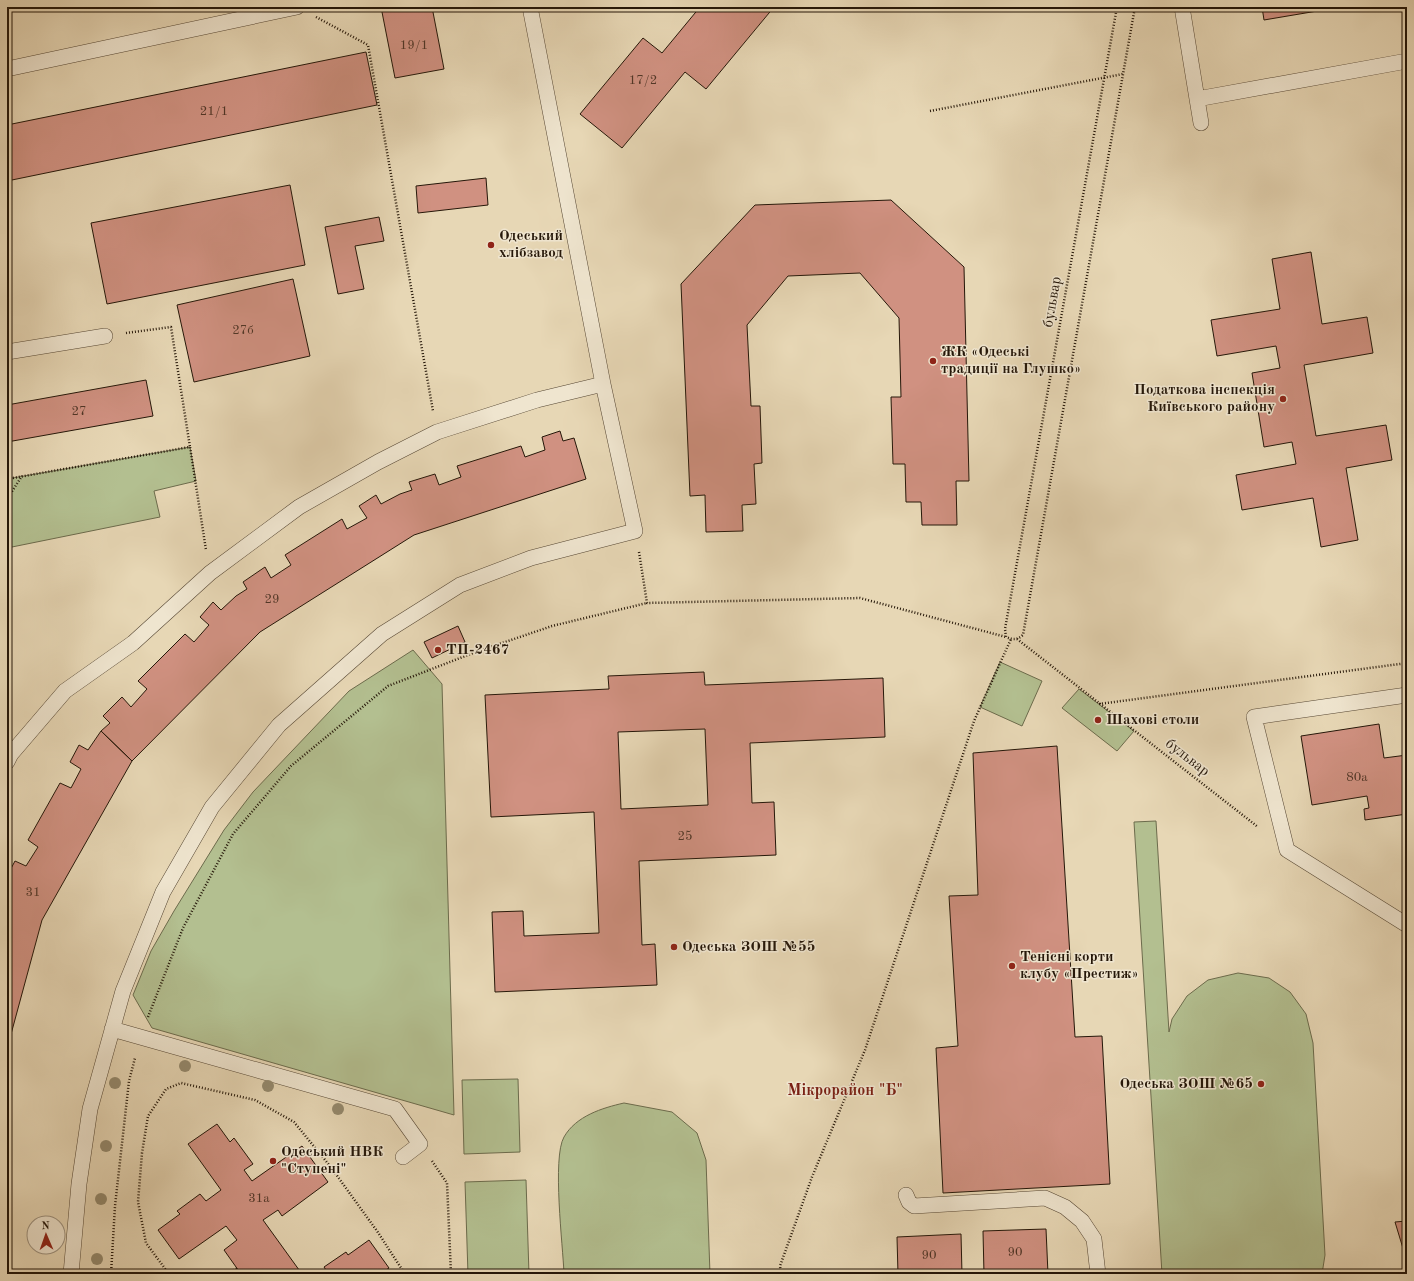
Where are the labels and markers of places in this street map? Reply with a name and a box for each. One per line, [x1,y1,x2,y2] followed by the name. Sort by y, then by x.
[499,229,563,261] place label: Одеський хлібзавод
[486,240,496,250] marker: Одеський хлібзавод
[941,345,1081,377] place label: ЖК «Одеські традиції на Глушко»
[928,356,938,366] marker: ЖК «Одеські традиції на Глушко»
[1134,383,1275,415] place label: Податкова інспекція Київського району
[1278,394,1288,404] marker: Податкова інспекція Київського району
[446,643,509,658] place label: ТП-2467
[433,645,443,655] marker: ТП-2467
[1106,713,1199,728] place label: Шахові столи
[1093,715,1103,725] marker: Шахові столи
[682,940,815,955] place label: Одеська ЗОШ №55
[669,942,679,952] marker: Одеська ЗОШ №55
[1020,950,1139,982] place label: Тенісні корти клубу «Престиж»
[1007,961,1017,971] marker: Тенісні корти клубу «Престиж»
[1120,1077,1253,1092] place label: Одеська ЗОШ №65
[1256,1079,1266,1089] marker: Одеська ЗОШ №65
[281,1145,383,1177] place label: Одеський НВК "Ступені"
[268,1156,278,1166] marker: Одеський НВК "Ступені"

